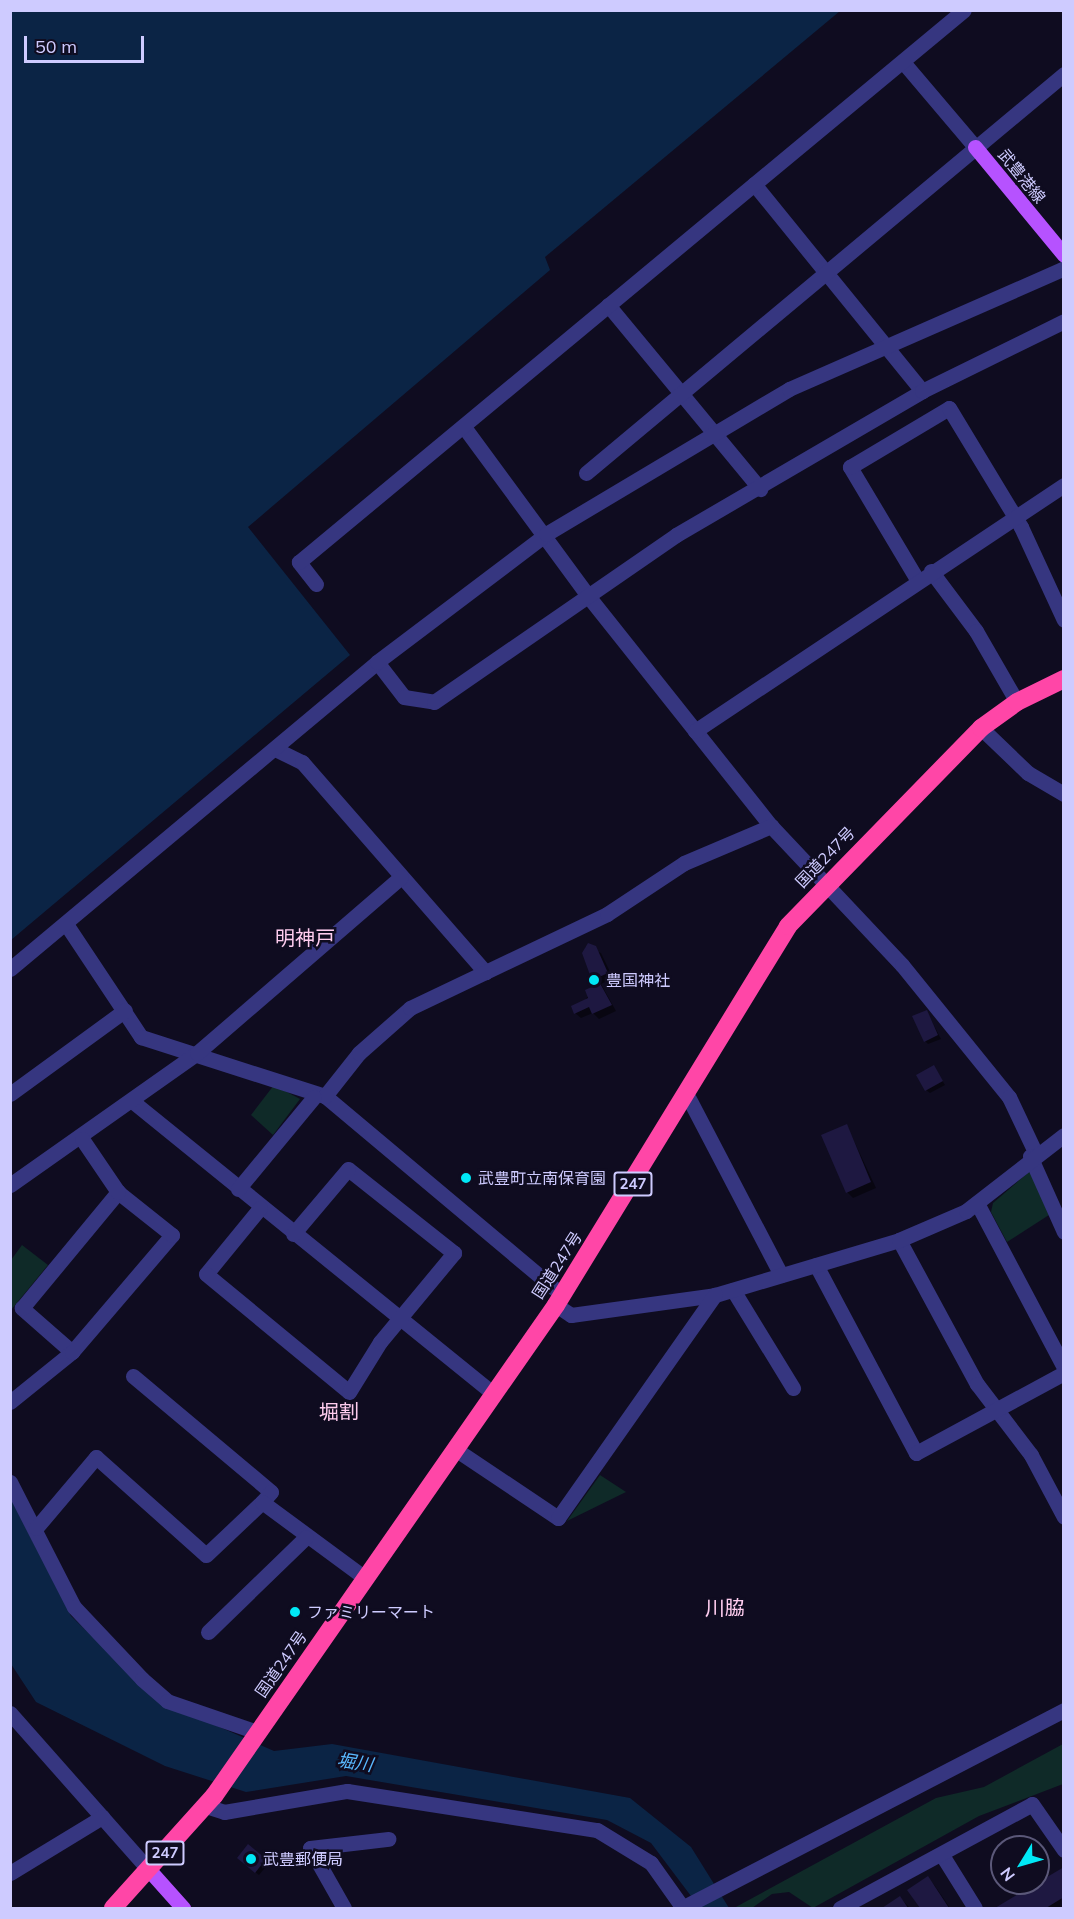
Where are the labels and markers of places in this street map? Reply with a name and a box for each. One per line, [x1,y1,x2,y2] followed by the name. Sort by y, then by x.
[606,970,670,990] place label: 豊国神社
[587,973,601,987] marker: 豊国神社
[478,1168,606,1188] place label: 武豊町立南保育園
[459,1171,473,1185] marker: 武豊町立南保育園
[307,1602,435,1622] place label: ファミリーマート
[288,1605,302,1619] marker: ファミリーマート
[263,1849,343,1869] place label: 武豊郵便局
[244,1852,258,1866] marker: 武豊郵便局

